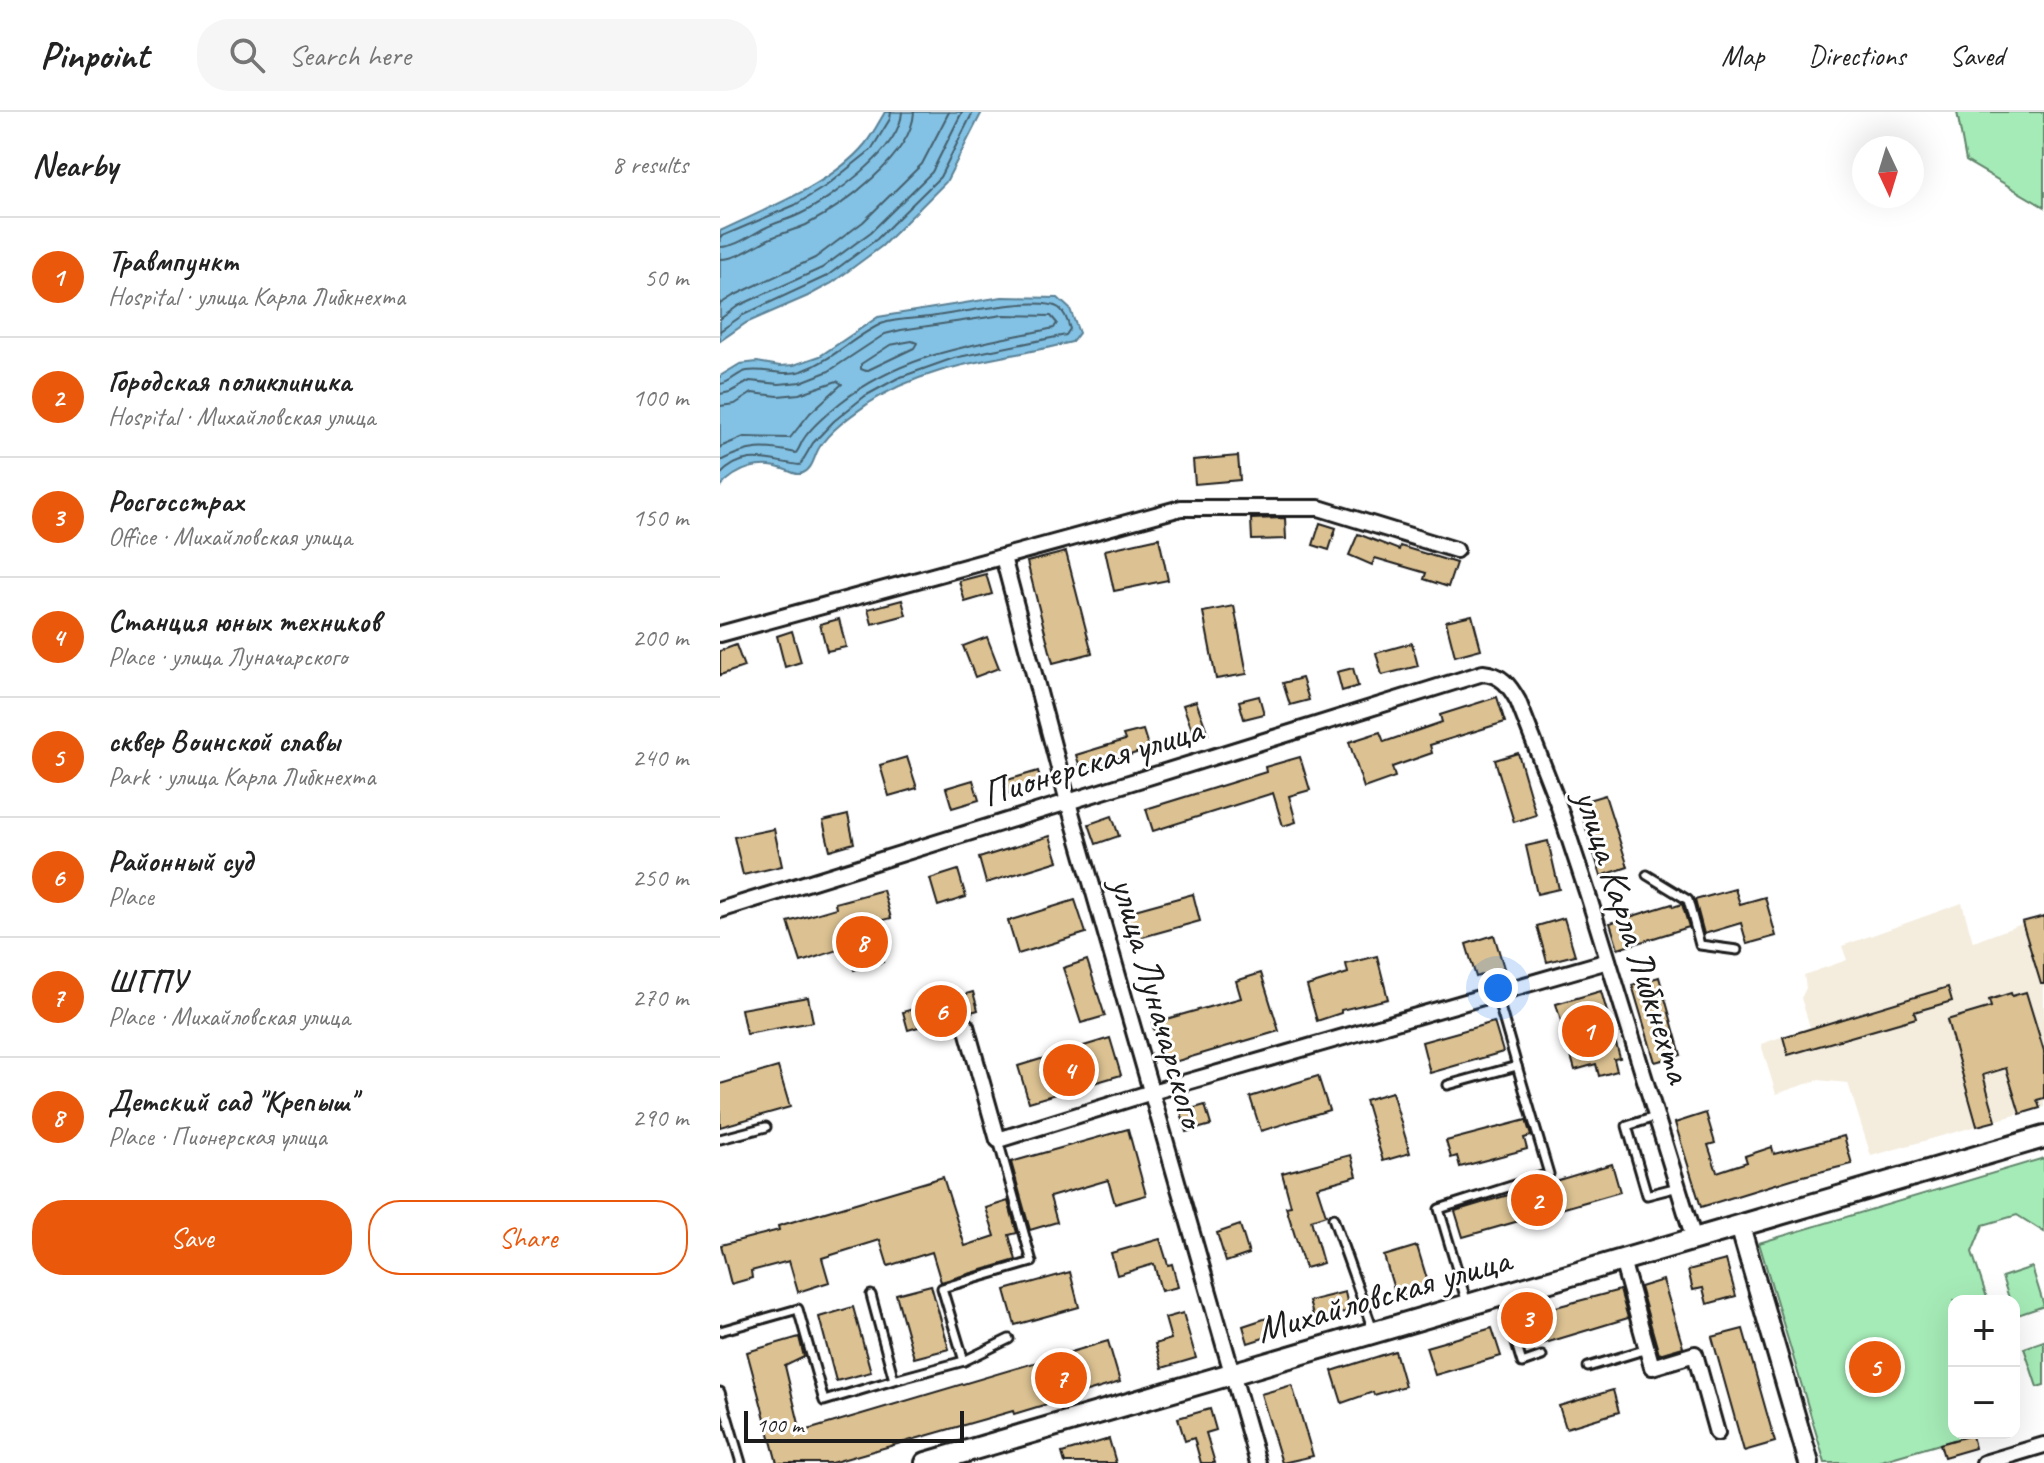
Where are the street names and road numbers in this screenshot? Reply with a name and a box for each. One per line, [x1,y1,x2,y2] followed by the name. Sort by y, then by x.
[977,705,1210,817] street label: Пионерская улица
[1563,782,1704,1091] street label: улица Карла Либкнехта
[1100,870,1218,1136] street label: улица Луначарского
[1251,1235,1519,1353] street label: Михайловская улица

